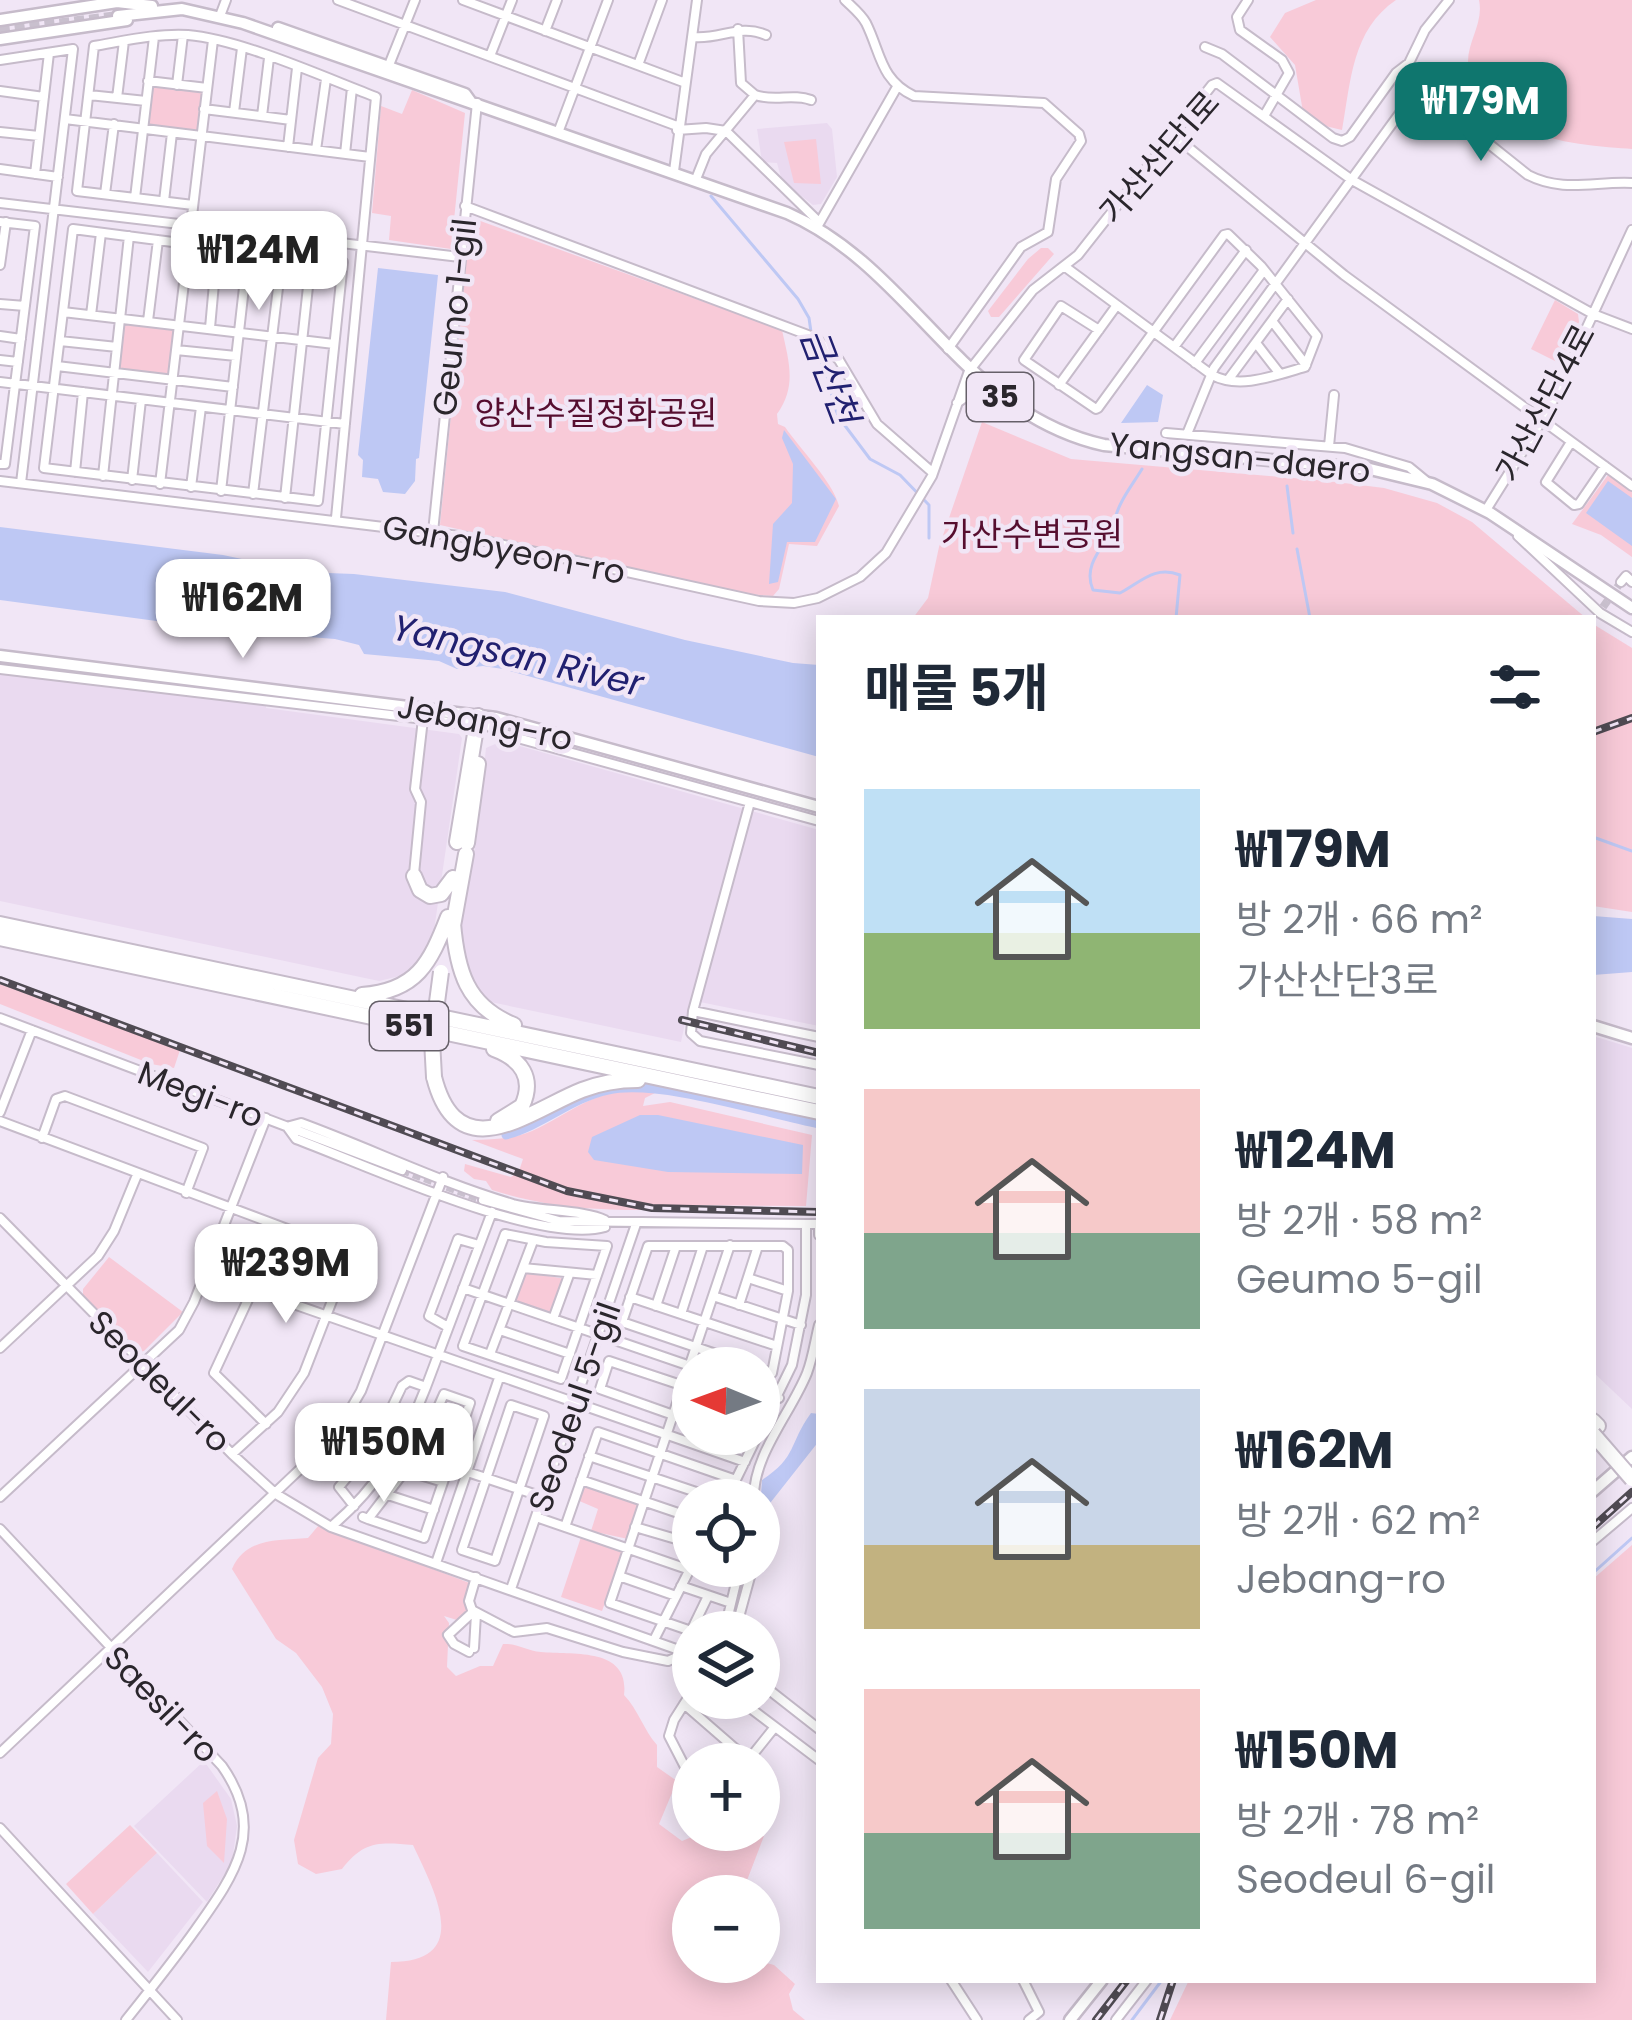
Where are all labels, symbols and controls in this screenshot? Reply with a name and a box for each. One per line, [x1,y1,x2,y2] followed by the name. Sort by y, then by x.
[1397,62,1565,164] pin: ₩179M
[1422,73,1540,128] text: ₩179M
[1088,81,1230,234] street label: 가산산단1로
[175,211,343,313] pin: ₩124M
[421,216,488,418] street label: Geumo 1-gil
[198,222,320,277] text: ₩124M
[1484,316,1607,490] street label: 가산산단4로
[788,321,873,435] water label: 금산천
[967,373,1033,421] road number: 35
[475,390,717,437] park label: 양산수질정화공원
[1107,420,1373,495] street label: Yangsan-daero
[378,503,629,596] street label: Gangbyeon-ro
[941,511,1123,558] park label: 가산수변공원
[159,559,327,661] pin: ₩162M
[183,570,303,625] text: ₩162M
[387,602,650,710] water label: Yangsan River
[864,652,1049,724] text: 매물 5개
[1482,654,1548,720] icon: filters
[393,682,577,763] street label: Jebang-ro
[1236,813,1391,885] text: ₩179M
[960,837,1104,981] icon: home
[1236,892,1483,947] text: 방 2개 · 66 m²
[1236,953,1438,1008] text: 가산산단3로
[370,1002,448,1050] road number: 551
[131,1049,270,1140] street label: Megi-ro
[1236,1114,1396,1186] text: ₩124M
[960,1137,1104,1281] icon: home
[1236,1193,1482,1248] text: 방 2개 · 58 m²
[202,1224,370,1326] pin: ₩239M
[222,1235,350,1290] text: ₩239M
[1236,1252,1483,1307] text: Geumo 5-gil
[517,1296,632,1518] street label: Seodeul 5-gil
[78,1299,242,1463] street label: Seodeul-ro
[672,1347,780,1455] north arrow
[672,1347,780,1983] map controls
[300,1403,468,1505] pin: ₩150M
[322,1414,446,1469] text: ₩150M
[1236,1414,1394,1486] text: ₩162M
[960,1437,1104,1581] icon: home
[672,1479,780,1587] button: locate
[1236,1493,1480,1548] text: 방 2개 · 62 m²
[1236,1552,1446,1607] text: Jebang-ro
[672,1611,780,1719] button: layers
[94,1635,230,1774] street label: Saesil-ro
[1236,1714,1399,1786] text: ₩150M
[960,1737,1104,1881] icon: home
[672,1743,780,1851] button: +
[1236,1793,1479,1848] text: 방 2개 · 78 m²
[1236,1852,1495,1907] text: Seodeul 6-gil
[672,1875,780,1983] button: −

